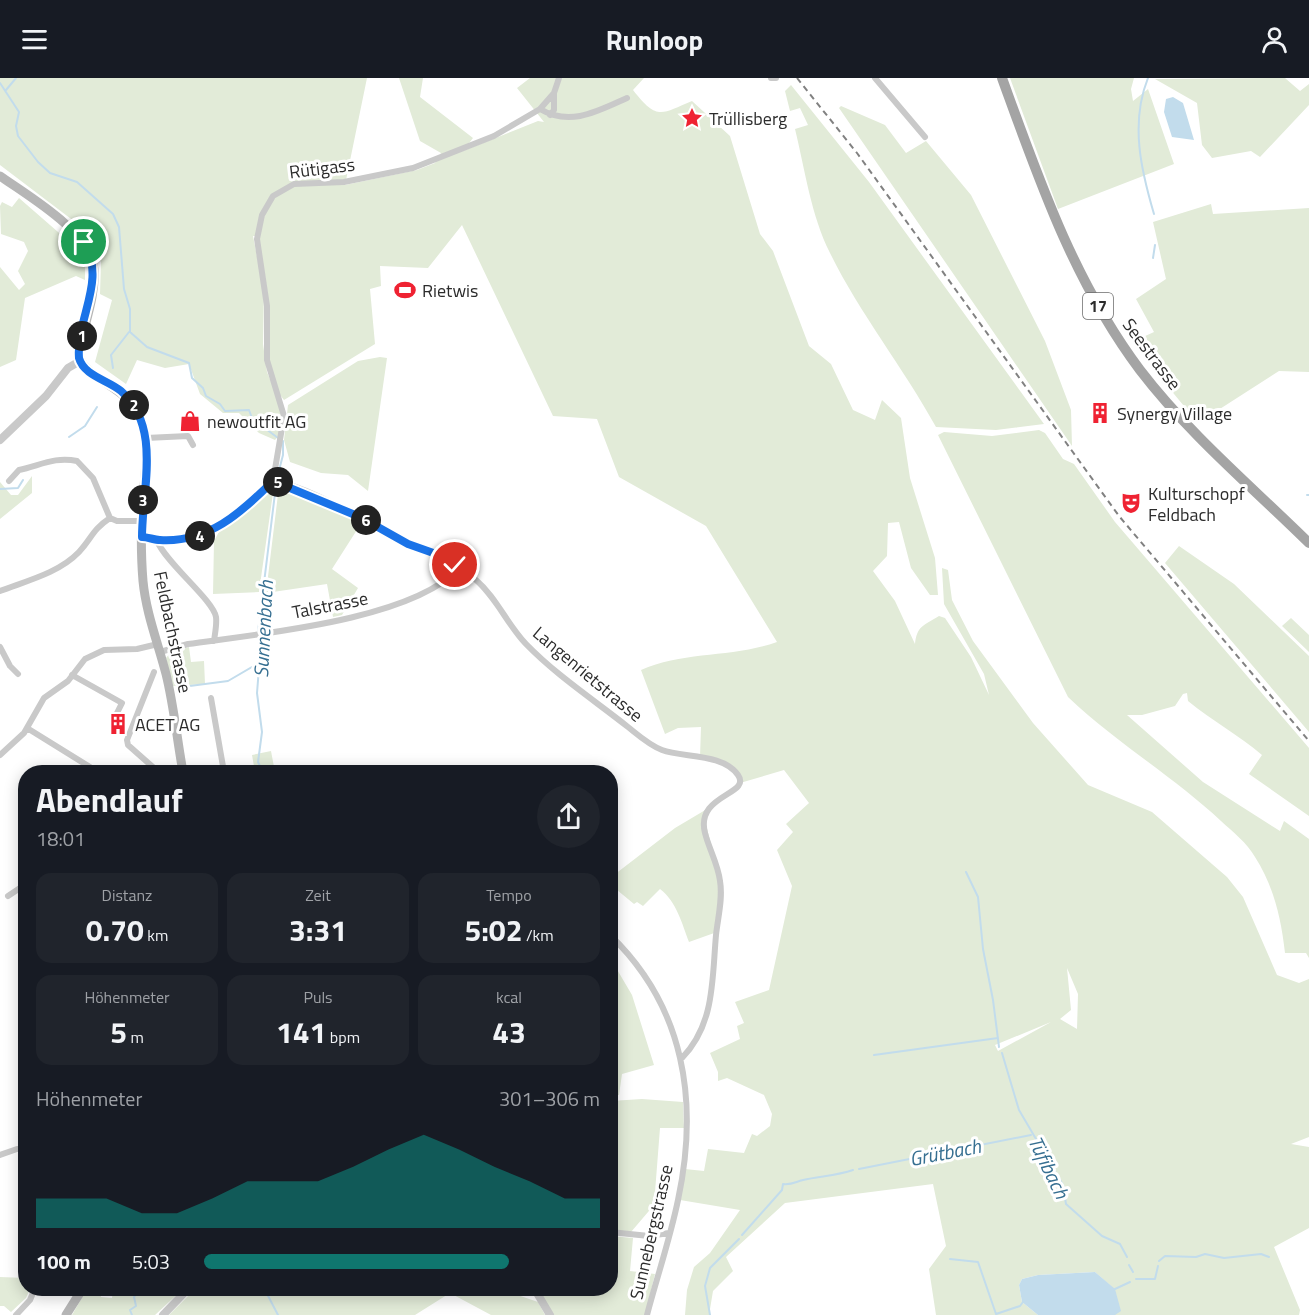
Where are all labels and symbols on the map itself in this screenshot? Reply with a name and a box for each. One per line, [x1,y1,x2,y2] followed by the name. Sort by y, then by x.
[709,105,787,132] place label: Trüllisberg
[680,106,704,130] place icon: Trüllisberg
[288,151,356,185] street label: Rütigass
[58,216,109,267] pin
[422,277,478,304] place label: Rietwis
[393,278,417,302] sports icon: Rietwis
[1083,293,1113,319] road number: 17
[1116,312,1188,396] street label: Seestrasse
[67,321,97,351] pin: 1
[119,390,149,420] pin: 2
[1117,400,1232,427] place label: Synergy Village
[1088,401,1112,425] building icon: Synergy Village
[207,408,306,435] place label: newoutfit AG
[178,409,202,433] shop icon: newoutfit AG
[263,467,293,497] pin: 5
[1148,480,1245,528] place label: Kulturschopf Feldbach
[128,485,158,515] pin: 3
[1119,491,1143,515] theatre icon: Kulturschopf Feldbach
[351,505,381,535] pin: 6
[185,521,215,551] pin: 4
[429,539,480,590] pin
[147,569,199,695] street label: Feldbachstrasse
[245,579,281,678] water label: Sunnenbach
[290,584,370,626] street label: Talstrasse
[527,620,649,728] street label: Langenrietstrasse
[135,711,200,738] place label: ACET AG
[106,712,130,736] building icon: ACET AG
[907,1130,984,1174] water label: Grütbach
[1021,1130,1078,1205] water label: Tüfibach
[622,1162,680,1302] street label: Sunnebergstrasse

